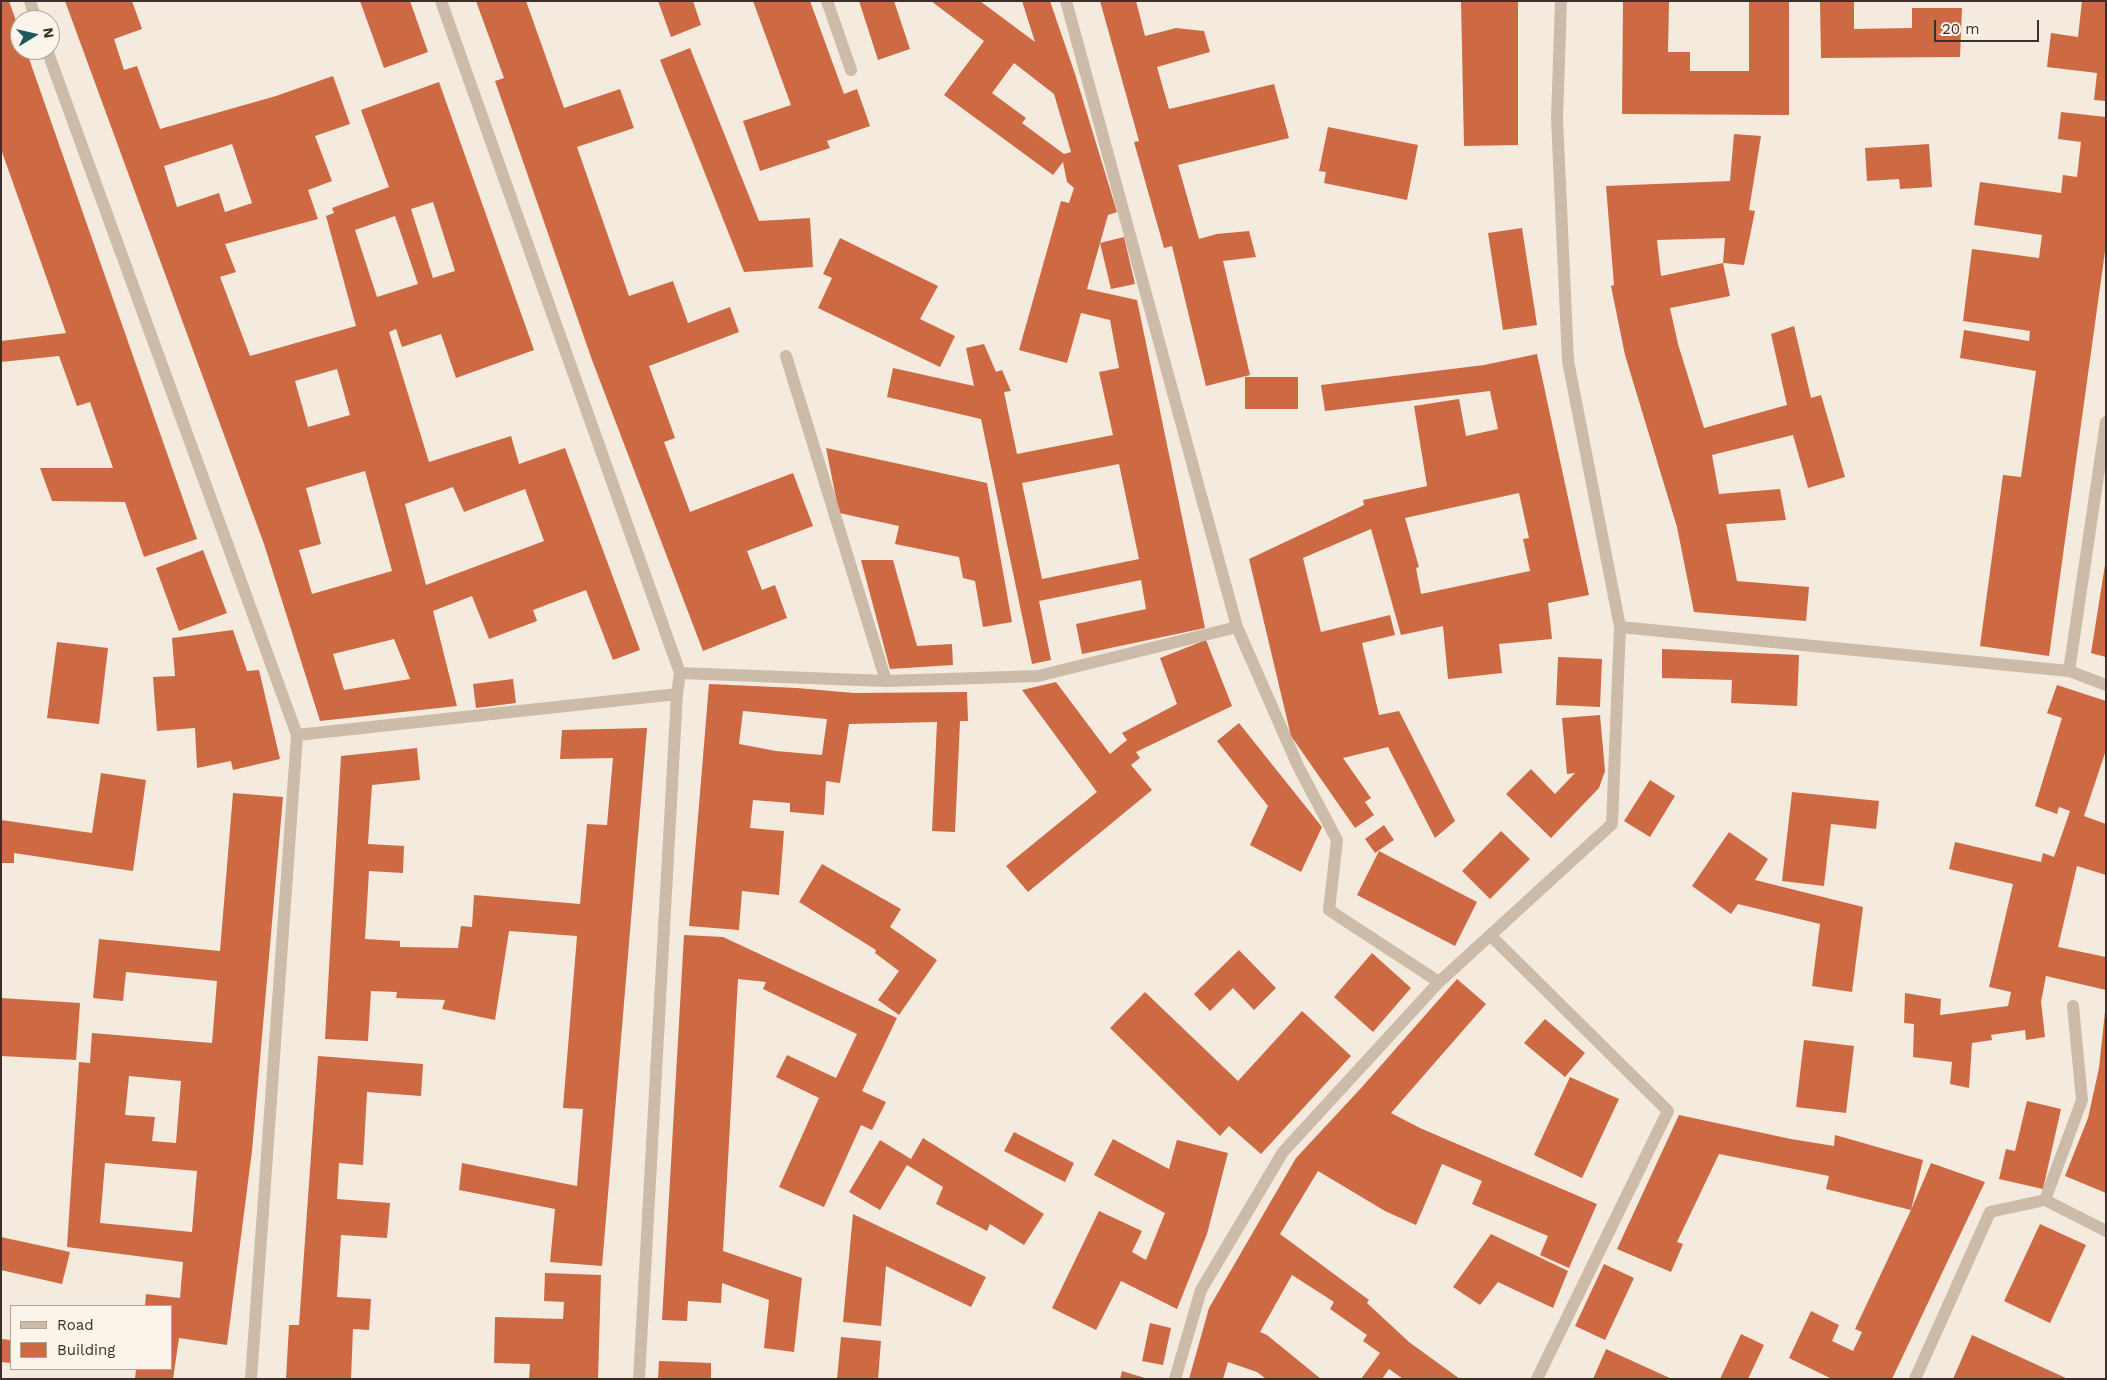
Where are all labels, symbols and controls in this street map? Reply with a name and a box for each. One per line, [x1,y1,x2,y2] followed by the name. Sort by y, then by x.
[10,10,60,60] north arrow
[1937,10,2042,42] scale bar
[1942,20,1980,38] text: 20 m
[40,26,58,39] text: N
[10,1305,172,1370] legend
[57,1316,94,1334] text: Road
[57,1341,115,1359] text: Building

